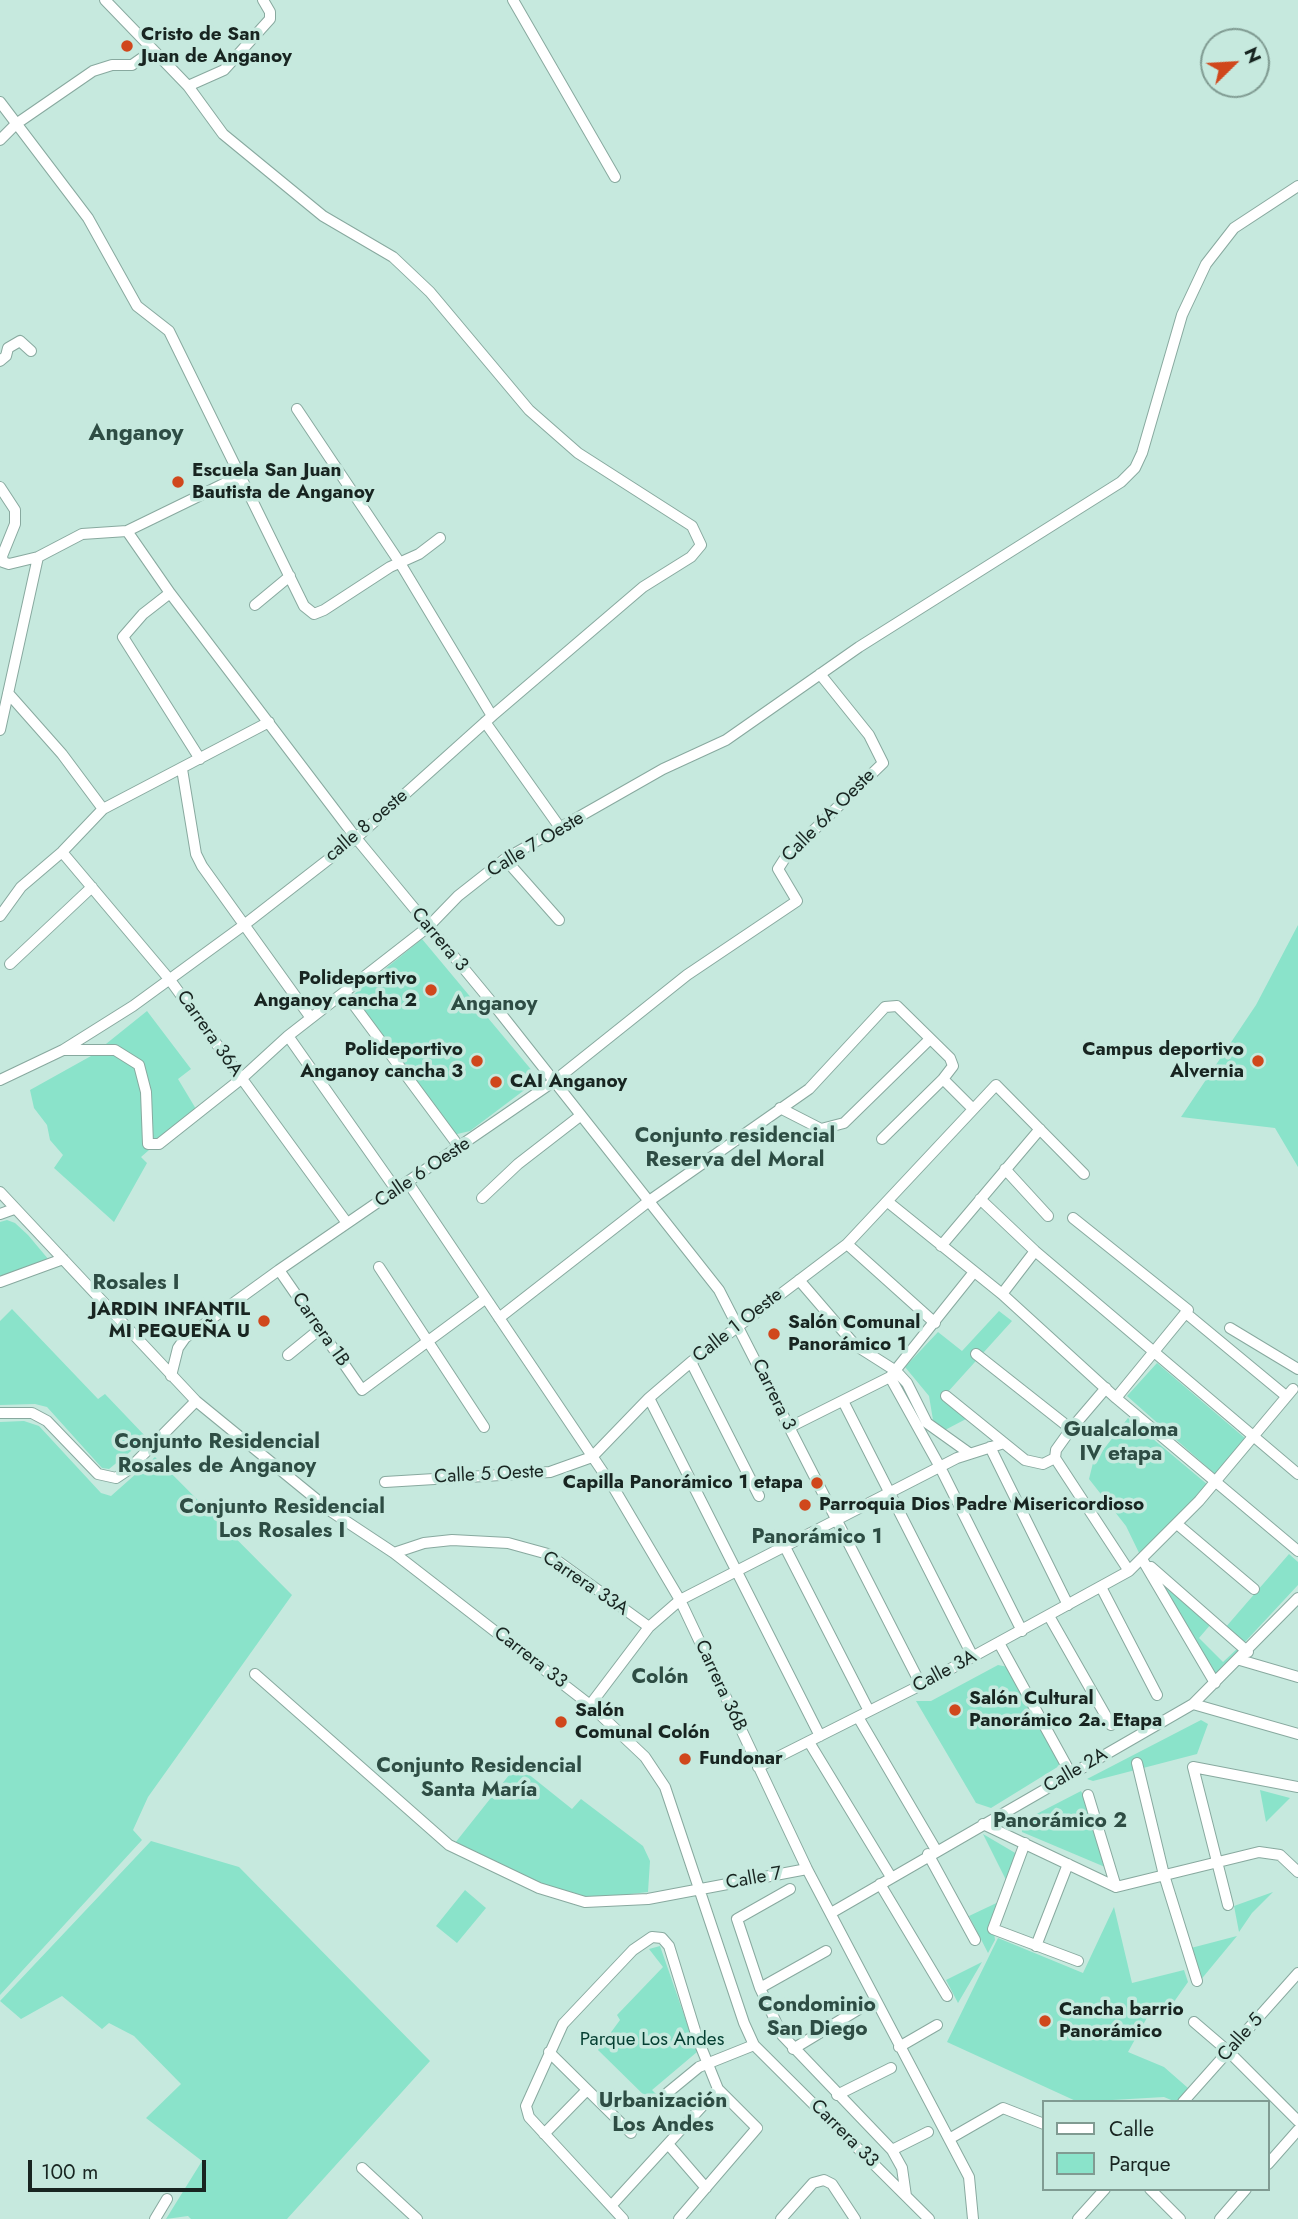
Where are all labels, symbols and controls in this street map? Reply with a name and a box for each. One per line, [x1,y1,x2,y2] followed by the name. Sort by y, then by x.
[141,24,292,68] place label: Cristo de San Juan de Anganoy
[1200,28,1270,98] north arrow
[119,38,135,54] marker: Cristo de San Juan de Anganoy
[1237,43,1268,67] text: N
[89,420,183,448] district label: Anganoy
[192,460,374,504] place label: Escuela San Juan Bautista de Anganoy
[170,474,186,490] marker: Escuela San Juan Bautista de Anganoy
[778,765,880,867] street label: Calle 6A Oeste
[321,785,413,867] street label: calle 8 oeste
[483,807,589,883] street label: Calle 7 Oeste
[406,903,472,977] street label: Carrera 3
[254,968,417,1012] place label: Polideportivo Anganoy cancha 2
[423,982,439,998] marker: Polideportivo Anganoy cancha 2
[171,987,247,1081] street label: Carrera 36A
[451,992,537,1018] district label: Anganoy
[300,1039,463,1083] place label: Polideportivo Anganoy cancha 3
[1082,1039,1244,1083] place label: Campus deportivo Alvernia
[469,1053,485,1069] marker: Polideportivo Anganoy cancha 3
[1250,1053,1266,1069] marker: Campus deportivo Alvernia
[510,1071,627,1093] place label: CAI Anganoy
[488,1074,504,1090] marker: CAI Anganoy
[635,1124,835,1174] district label: Conjunto residencial Reserva del Moral
[371,1133,475,1213] street label: Calle 6 Oeste
[92,1271,180,1297] district label: Rosales I
[689,1284,787,1368] street label: Calle 1 Oeste
[286,1289,354,1371] street label: Carrera 1B
[91,1299,250,1343] place label: JARDIN INFANTIL MI PEQUEÑA U
[788,1312,920,1356] place label: Salón Comunal Panorámico 1
[256,1313,272,1329] marker: JARDIN INFANTIL MI PEQUEÑA U
[766,1326,782,1342] marker: Salón Comunal Panorámico 1
[746,1356,800,1434] street label: Carrera 3
[1064,1418,1178,1468] district label: Gualcaloma IV etapa
[114,1430,320,1480] district label: Conjunto Residencial Rosales de Anganoy
[434,1461,544,1489] street label: Calle 5 Oeste
[563,1472,803,1494] place label: Capilla Panorámico 1 etapa
[809,1475,825,1491] marker: Capilla Panorámico 1 etapa
[819,1494,1144,1516] place label: Parroquia Dios Padre Misericordioso
[179,1495,385,1545] district label: Conjunto Residencial Los Rosales I
[797,1497,813,1513] marker: Parroquia Dios Padre Misericordioso
[751,1525,883,1551] district label: Panorámico 1
[538,1547,632,1621] street label: Carrera 33A
[489,1622,571,1694] street label: Carrera 33
[689,1637,751,1735] street label: Carrera 36B
[909,1646,981,1698] street label: Calle 3A
[631,1665,689,1691] district label: Colón
[969,1688,1162,1732] place label: Salón Cultural Panorámico 2a. Etapa
[575,1700,710,1744] place label: Salón Comunal Colón
[947,1702,963,1718] marker: Salón Cultural Panorámico 2a. Etapa
[553,1714,569,1730] marker: Salón Comunal Colón
[1040,1744,1112,1798] street label: Calle 2A
[699,1748,783,1770] place label: Fundonar
[677,1751,693,1767] marker: Fundonar
[376,1754,582,1804] district label: Conjunto Residencial Santa María
[993,1809,1127,1835] district label: Panorámico 2
[724,1863,784,1895] street label: Calle 7
[758,1993,876,2043] district label: Condominio San Diego
[1059,1999,1184,2043] place label: Cancha barrio Panorámico
[1213,2009,1269,2067] street label: Calle 5
[1037,2013,1053,2029] marker: Cancha barrio Panorámico
[580,2029,724,2051] park label: Parque Los Andes
[599,2089,727,2139] district label: Urbanización Los Andes
[805,2095,883,2173] street label: Carrera 33
[1042,2100,1270,2191] legend
[1109,2114,1154,2144] text: Calle
[32,2146,210,2190] scale bar
[1109,2149,1171,2179] text: Parque
[41,2157,98,2187] text: 100 m

